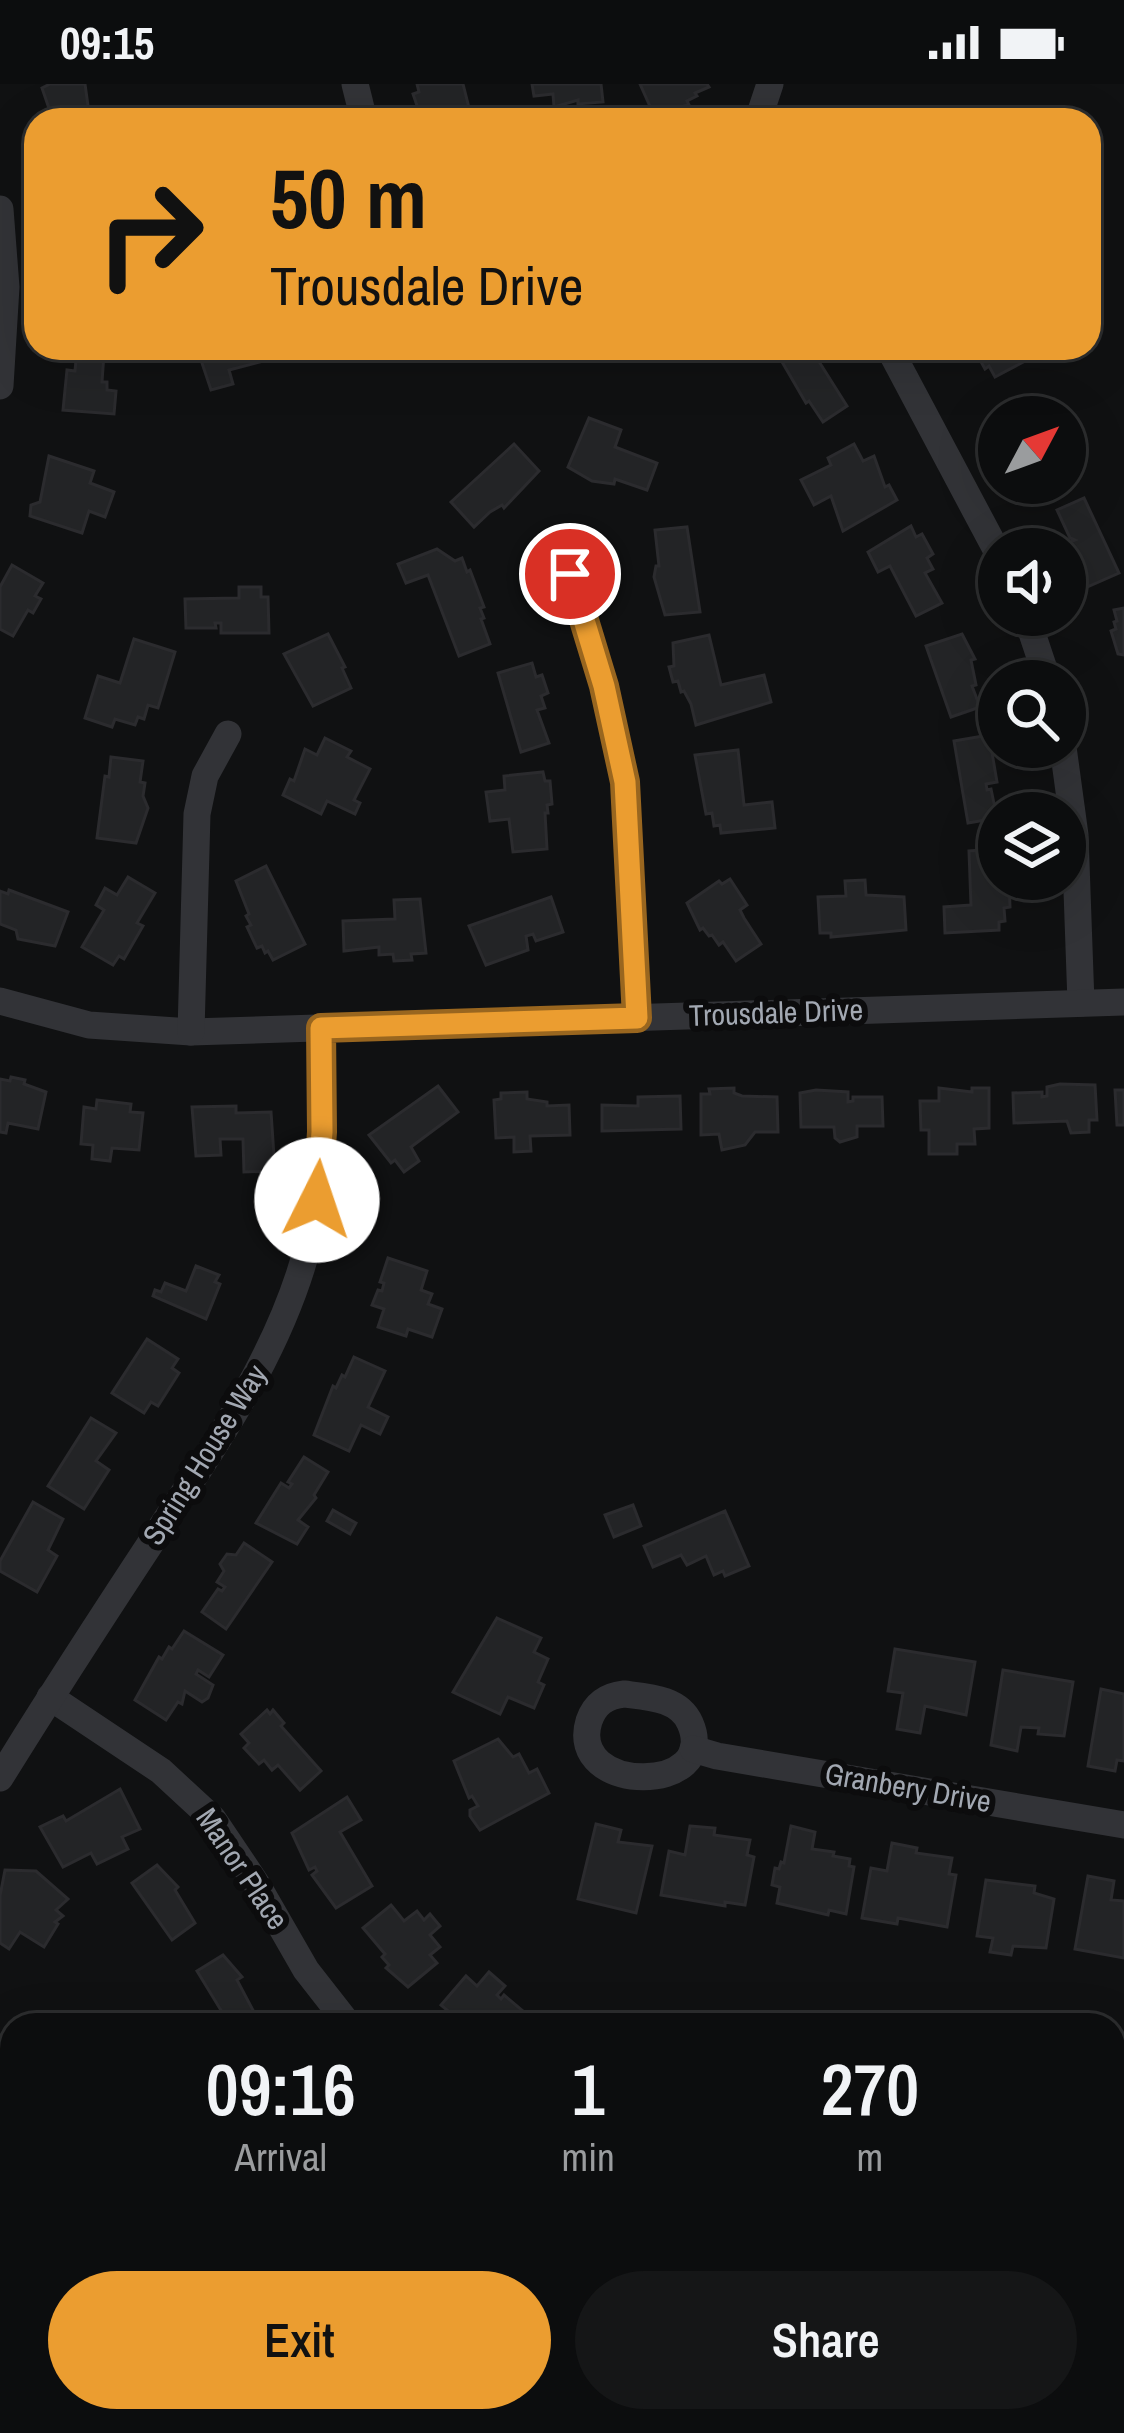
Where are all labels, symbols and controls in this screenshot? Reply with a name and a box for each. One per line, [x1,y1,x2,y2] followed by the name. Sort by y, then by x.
[60,12,154,73] text: 09:15
[270,141,427,254] text: 50 m
[72,156,228,312] icon: right
[270,249,583,322] text: Trousdale Drive
[978,396,1086,504] north arrow
[978,396,1086,900] map controls
[519,523,621,625] pin
[978,528,1086,636] button: sound
[537,541,603,607] icon: arrive
[978,660,1086,768] button: search
[978,792,1086,900] button: layers
[688,989,864,1035] street label: Trousdale Drive
[254,1137,380,1263] position arrow
[133,1356,276,1552] street label: Spring House Way
[822,1753,994,1821] street label: Granbery Drive
[188,1800,298,1937] street label: Manor Place
[206,2040,356,2137] text: 09:16
[572,2040,605,2137] text: 1
[821,2040,919,2137] text: 270
[235,2131,327,2183] text: Arrival
[562,2131,615,2183] text: min
[857,2131,883,2183] text: m
[48,2271,551,2409] button: Exit
[575,2271,1077,2409] button: Share

